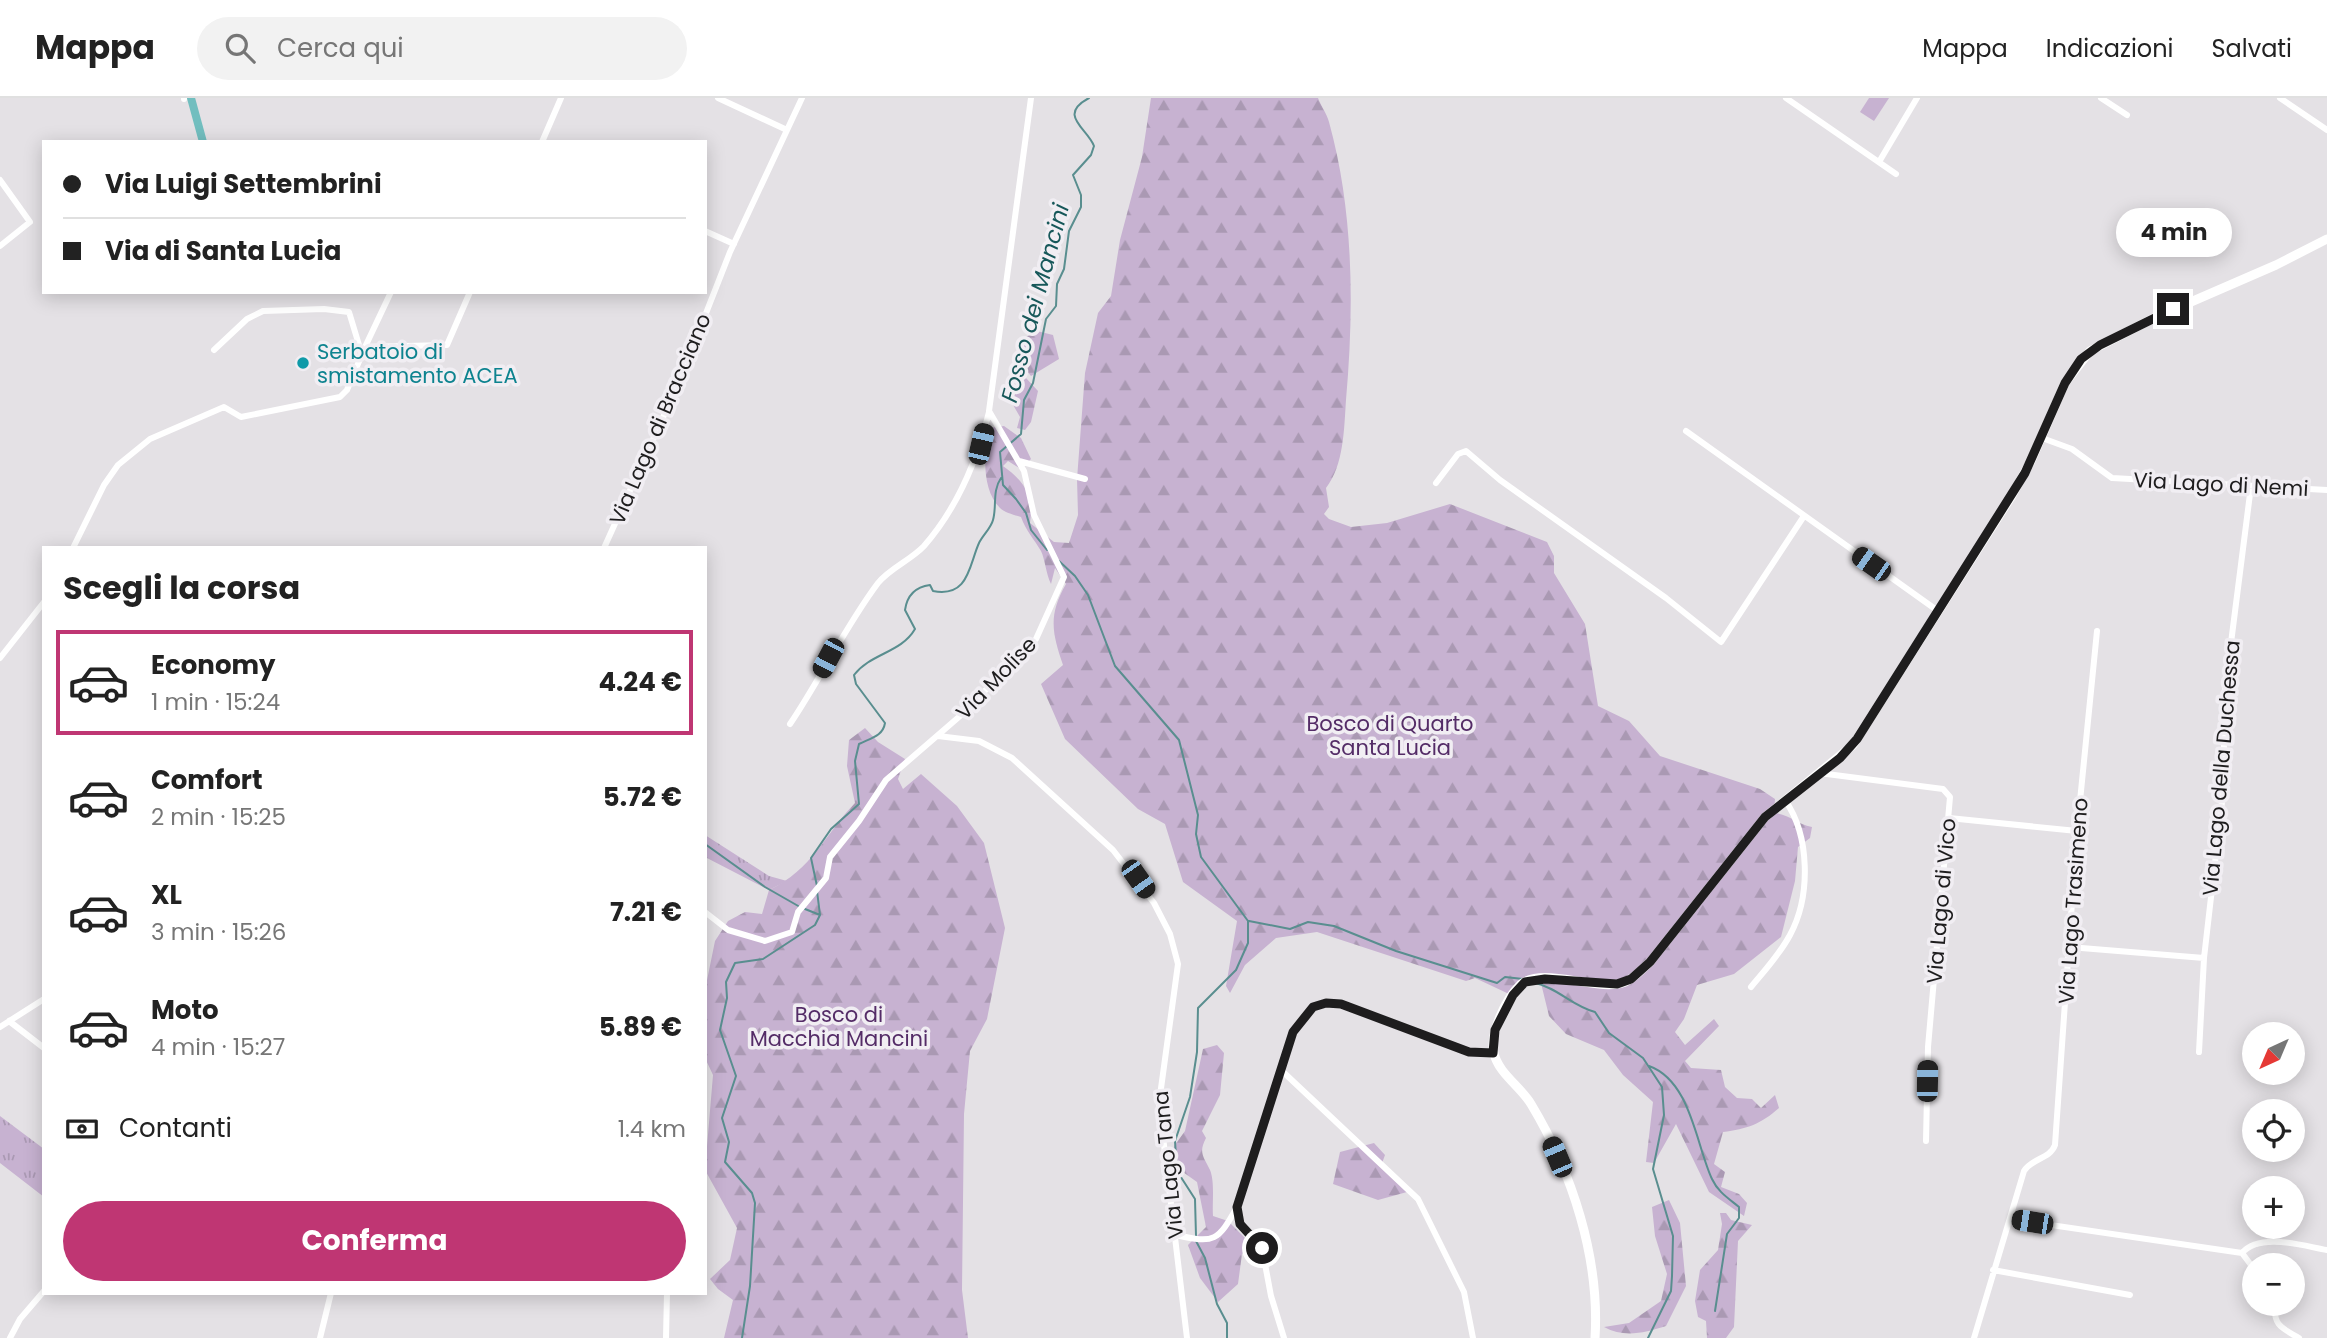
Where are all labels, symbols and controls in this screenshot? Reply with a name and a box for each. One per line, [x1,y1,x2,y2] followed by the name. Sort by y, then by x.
[197,17,687,80] search box
[35,24,155,71] text: Mappa
[221,29,259,67] icon: search
[277,30,404,66] text: Cerca qui
[1922,32,2008,65] text: Mappa
[2046,32,2173,65] text: Indicazioni
[2211,32,2292,65] text: Salvati
[105,166,382,202] text: Via Luigi Settembrini
[993,200,1077,406] water label: Fosso dei Mancini
[2115,208,2231,256] callout: 4 min
[2140,216,2208,248] text: 4 min
[105,233,342,269] text: Via di Santa Lucia
[2157,293,2189,325] route end
[602,309,718,529] street label: Via Lago di Bracciano
[317,337,518,390] place label: Serbatoio di smistamento ACEA
[295,355,311,371] marker: Serbatoio di smistamento ACEA
[967,421,996,467] car
[2133,465,2309,503] street label: Via Lago di Nemi
[1848,543,1895,585] car
[63,565,300,610] text: Scegli la corsa
[949,630,1043,726] street label: Via Molise
[809,635,848,681] car
[2195,639,2247,897] street label: Via Lago della Duchessa
[151,647,275,683] text: Economy
[67,651,130,714] icon: car
[598,664,682,700] text: 4.24 €
[151,686,280,718] text: 1 min · 15:24
[1306,709,1474,762] park label: Bosco di Quarto Santa Lucia
[151,762,263,798] text: Comfort
[67,766,130,829] icon: car
[603,779,682,815] text: 5.72 €
[2051,797,2095,1005] street label: Via Lago Trasimeno
[151,801,286,833] text: 2 min · 15:25
[1919,817,1963,985] street label: Via Lago di Vico
[1118,856,1159,902] car
[151,877,182,913] text: XL
[67,881,130,944] icon: car
[610,894,682,930] text: 7.21 €
[151,916,286,948] text: 3 min · 15:26
[151,992,219,1028] text: Moto
[67,996,130,1059] icon: car
[750,1000,928,1053] park label: Bosco di Macchia Mancini
[599,1009,682,1045] text: 5.89 €
[2242,1022,2305,1085] north arrow
[2242,1022,2305,1316] map controls
[151,1031,285,1063] text: 4 min · 15:27
[1917,1060,1938,1102] car
[1146,1089,1190,1241] street label: Via Lago Tana
[2242,1099,2305,1162] button: locate
[63,1110,101,1148] icon: cash
[119,1110,232,1146] text: Contanti
[618,1113,686,1145] text: 1.4 km
[1540,1134,1575,1180] car
[2242,1176,2305,1239] button: +
[63,1201,686,1281] button: Conferma
[2010,1208,2055,1236] car
[1246,1232,1278,1264] route start
[2242,1253,2305,1316] button: −

